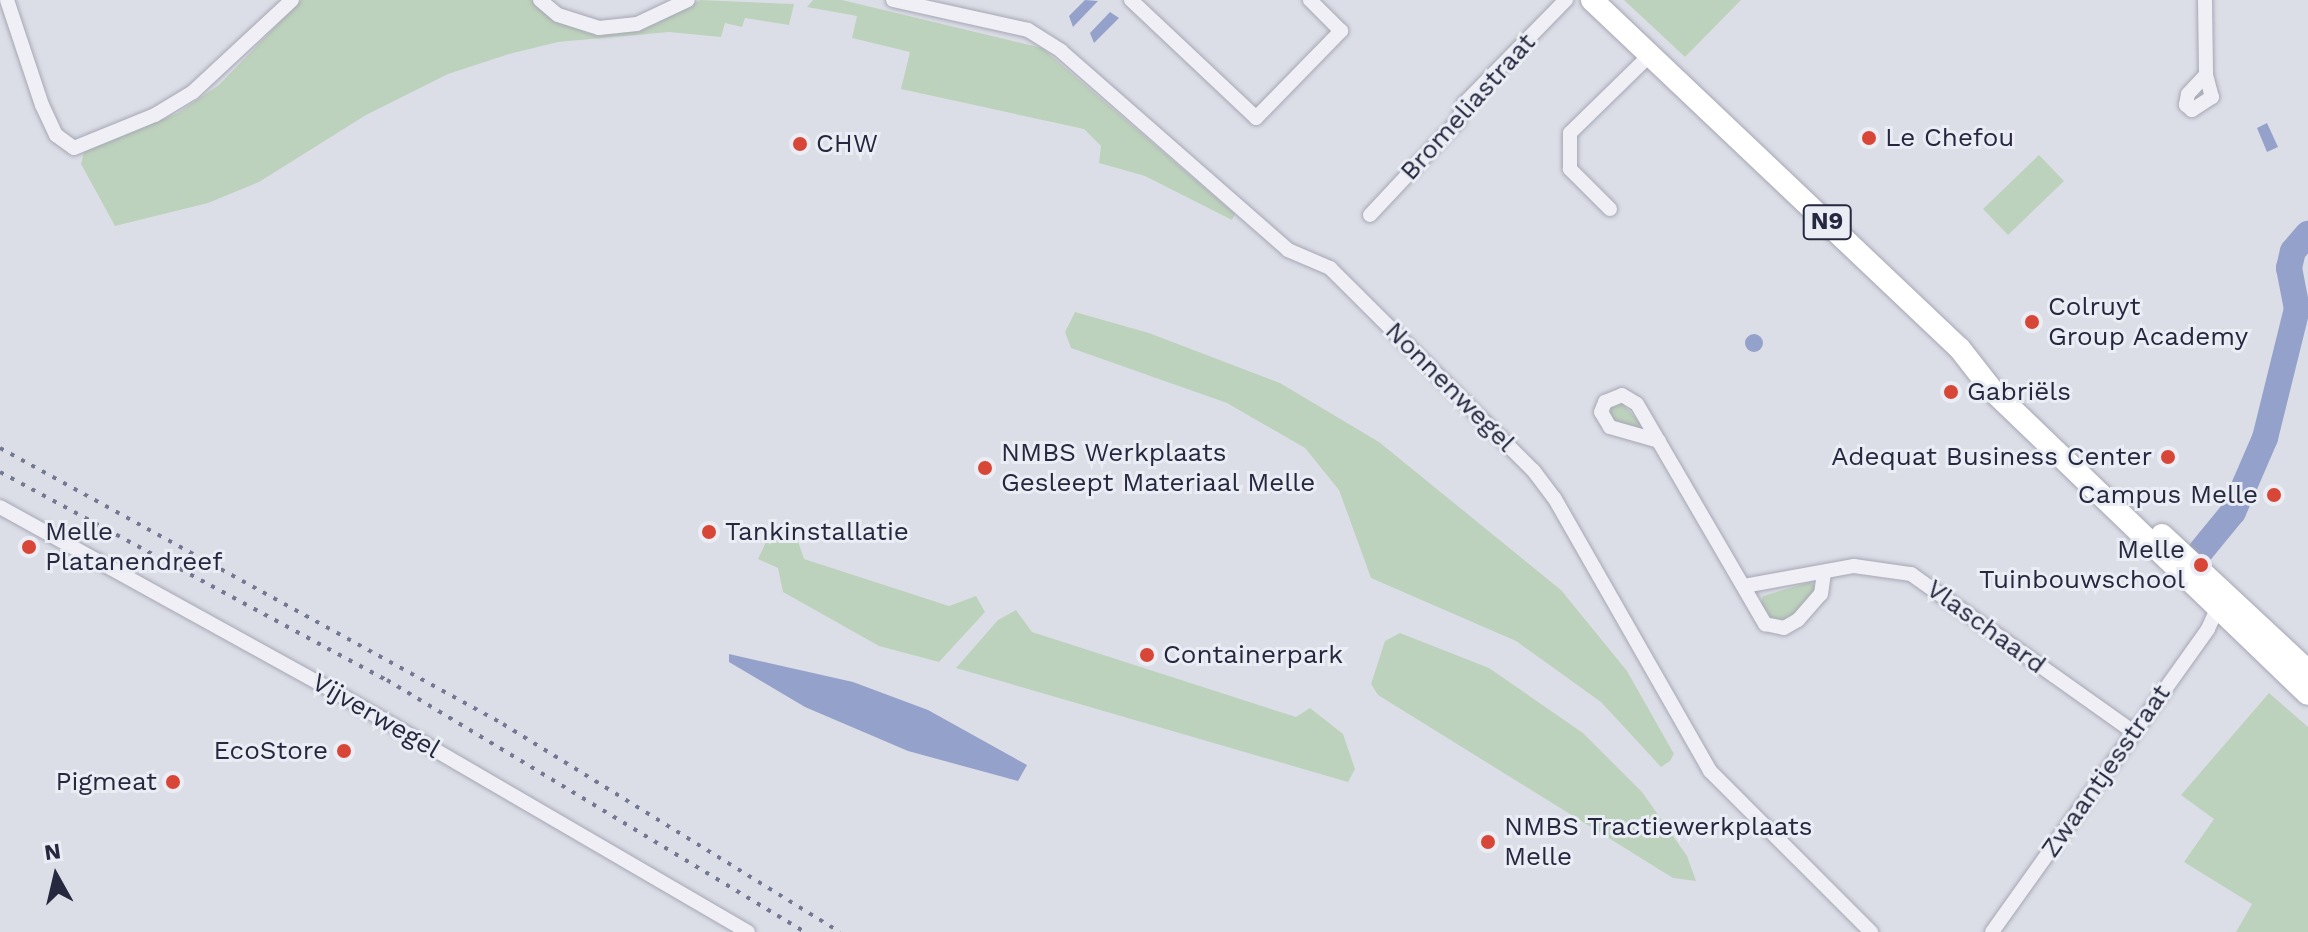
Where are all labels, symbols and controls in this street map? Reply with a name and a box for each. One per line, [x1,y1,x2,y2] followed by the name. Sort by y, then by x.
[1394,27,1542,187] street label: Bromeliastraat
[1885,122,2014,154] place label: Le Chefou
[816,128,878,160] place label: CHW
[1860,129,1878,147] marker: Le Chefou
[791,135,809,153] marker: CHW
[1801,202,1853,242] road number: N9
[2048,291,2249,352] place label: Colruyt Group Academy
[2023,313,2041,331] marker: Colruyt Group Academy
[1379,316,1521,458] street label: Nonnenwegel
[1967,376,2071,408] place label: Gabriëls
[1942,383,1960,401] marker: Gabriëls
[1001,437,1316,498] place label: NMBS Werkplaats Gesleept Materiaal Melle
[1831,441,2152,473] place label: Adequat Business Center
[2159,448,2177,466] marker: Adequat Business Center
[976,459,994,477] marker: NMBS Werkplaats Gesleept Materiaal Melle
[2078,479,2258,511] place label: Campus Melle
[2265,486,2283,504] marker: Campus Melle
[45,516,222,578] place label: Melle Platanendreef
[725,516,909,548] place label: Tankinstallatie
[700,523,718,541] marker: Tankinstallatie
[1979,534,2185,596] place label: Melle Tuinbouwschool
[20,538,38,556] marker: Melle Platanendreef
[2192,556,2210,574] marker: Melle Tuinbouwschool
[1920,573,2052,681] street label: Vlaschaard
[1163,639,1343,671] place label: Containerpark
[1138,646,1156,664] marker: Containerpark
[306,667,446,765] street label: Vijverwegel
[2035,679,2177,863] street label: Zwaantjesstraat
[214,735,328,767] place label: EcoStore
[335,742,353,760] marker: EcoStore
[56,766,157,798] place label: Pigmeat
[164,773,182,791] marker: Pigmeat
[1504,811,1813,872] place label: NMBS Tractiewerkplaats Melle
[1479,833,1497,851] marker: NMBS Tractiewerkplaats Melle
[16,836,96,916] north arrow
[43,838,62,865] text: N

